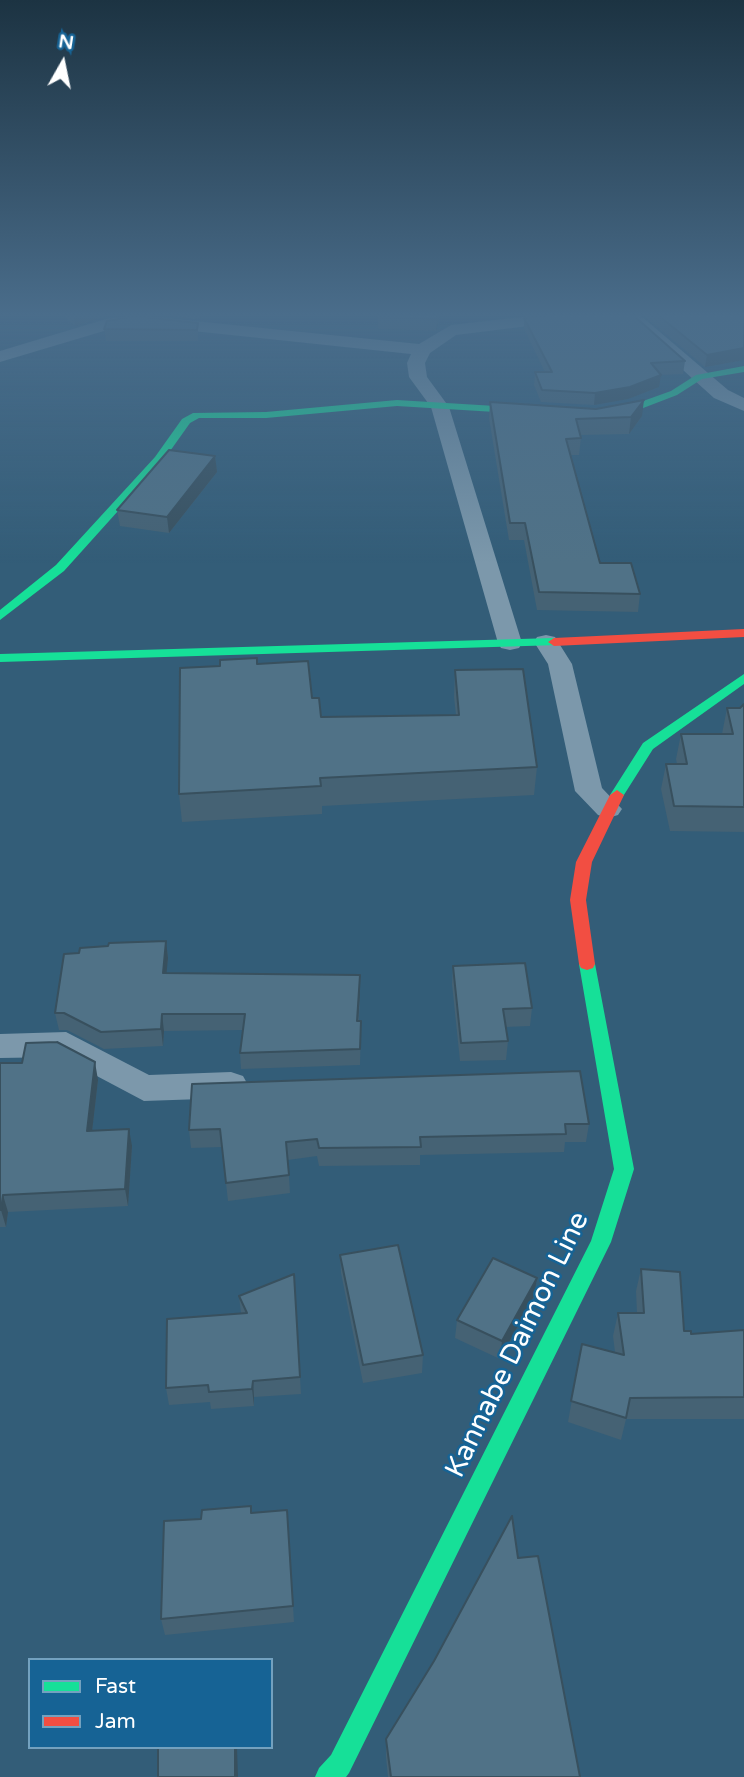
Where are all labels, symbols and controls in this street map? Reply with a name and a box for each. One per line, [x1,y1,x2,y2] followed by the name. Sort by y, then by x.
[28,28,98,98] north arrow
[57,30,76,54] text: N
[439,1207,597,1483] street label: Kannabe Daimon Line
[28,1658,273,1749] legend
[95,1674,136,1699] text: Fast
[95,1709,136,1734] text: Jam

